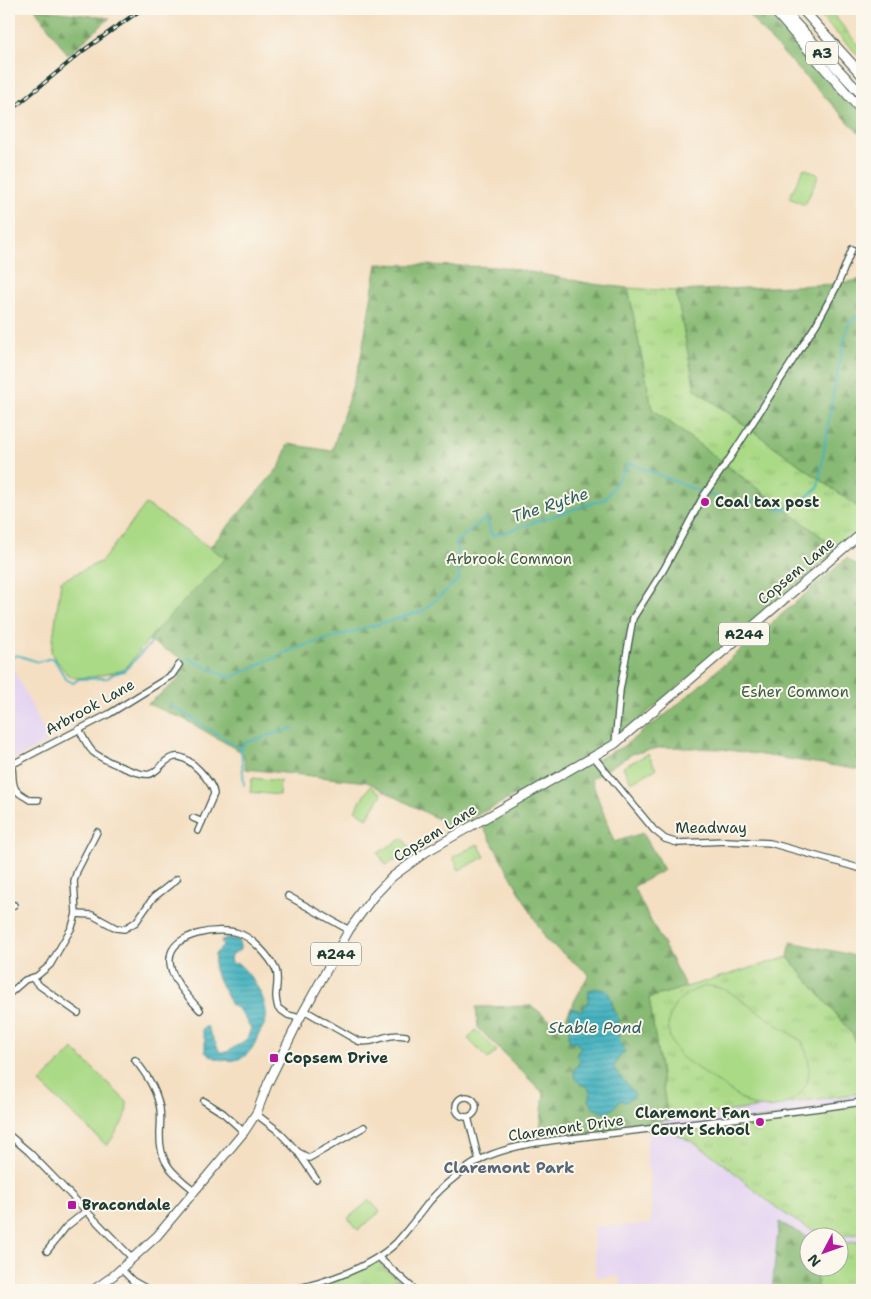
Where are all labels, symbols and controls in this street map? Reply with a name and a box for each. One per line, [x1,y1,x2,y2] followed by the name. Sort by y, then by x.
[806,42,838,64] road number: A3
[509,483,591,527] water label: The Rythe
[715,492,819,512] place label: Coal tax post
[699,496,711,508] marker: Coal tax post
[753,533,839,609] street label: Copsem Lane
[446,549,572,569] park label: Arbrook Common
[719,622,769,646] road number: A244
[42,674,138,740] street label: Arbrook Lane
[741,682,849,702] park label: Esher Common
[389,799,481,867] street label: Copsem Lane
[675,818,747,838] street label: Meadway
[311,942,361,966] road number: A244
[548,1017,643,1038] water label: Stable Pond
[284,1048,388,1068] place label: Copsem Drive
[268,1052,280,1064] marker: Copsem Drive
[635,1103,750,1140] place label: Claremont Fan Court School
[507,1110,625,1146] street label: Claremont Drive
[754,1116,766,1128] marker: Claremont Fan Court School
[444,1157,574,1178] district label: Claremont Park
[82,1195,171,1215] place label: Bracondale
[66,1199,78,1211] marker: Bracondale
[798,1226,848,1276] north arrow
[804,1250,825,1271] text: N

